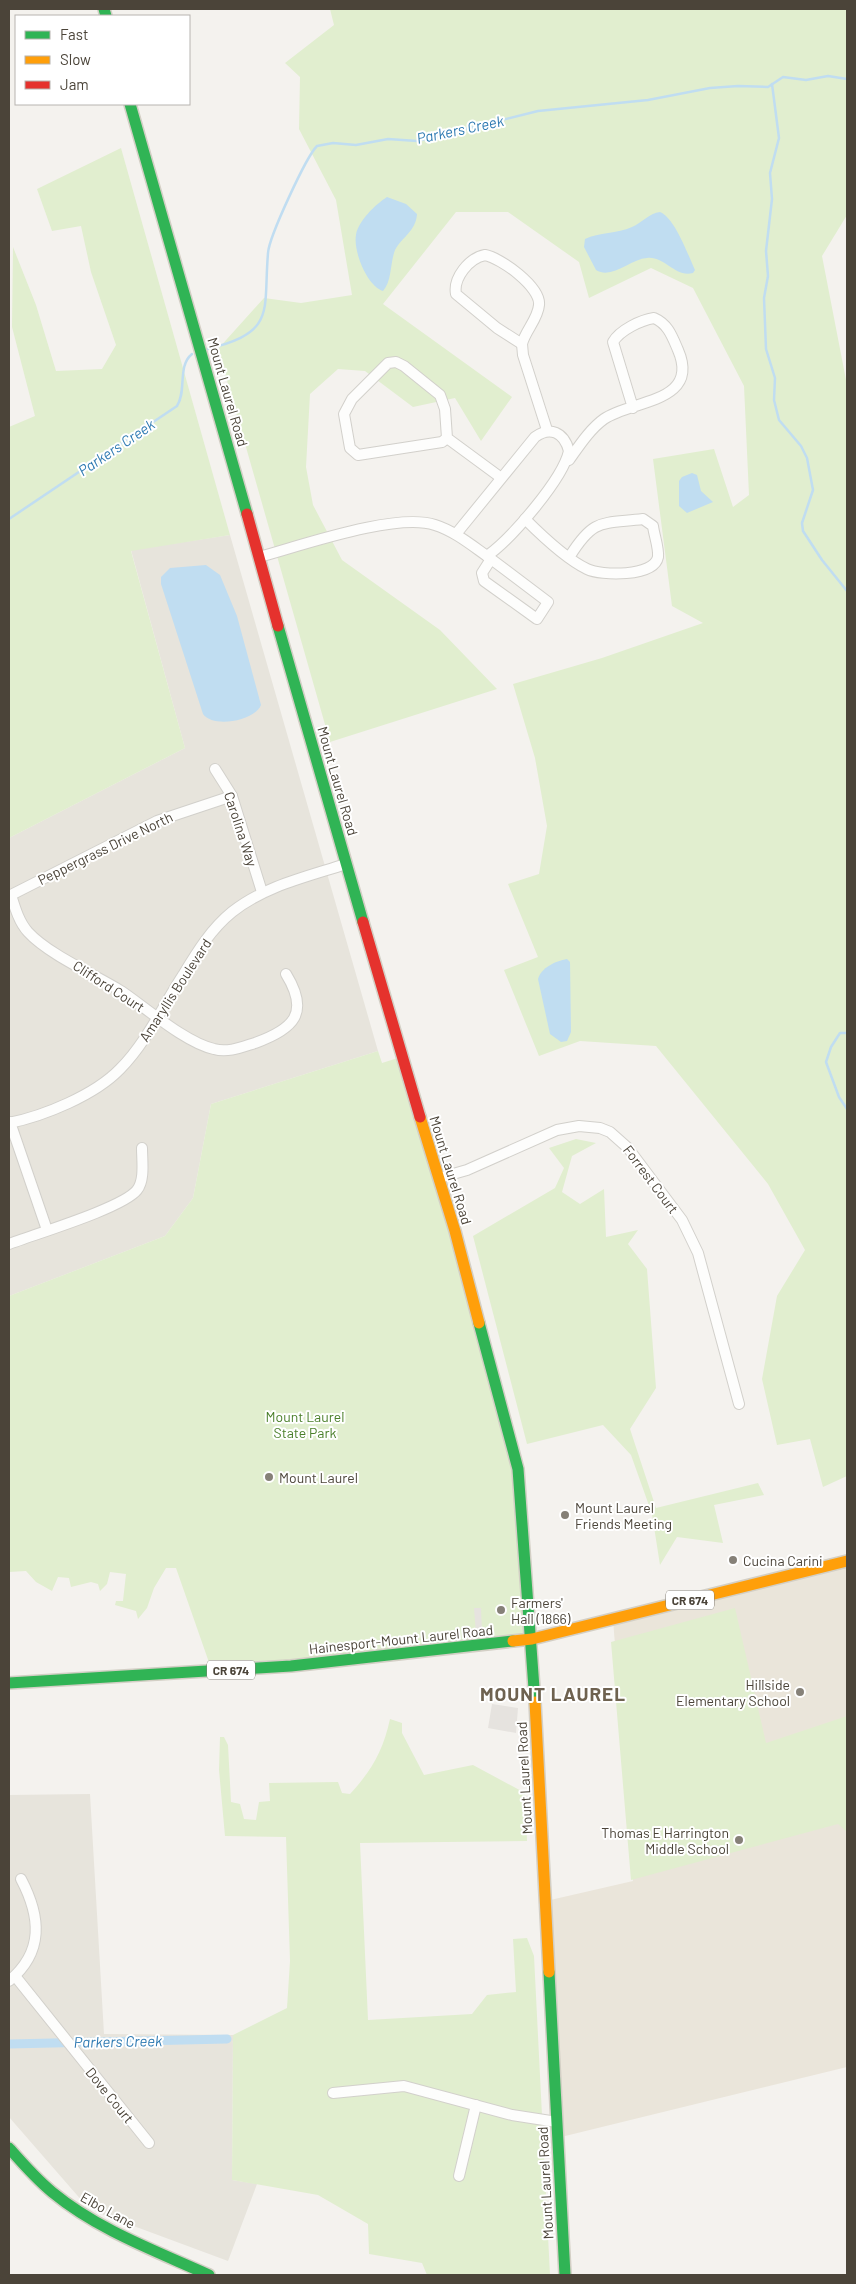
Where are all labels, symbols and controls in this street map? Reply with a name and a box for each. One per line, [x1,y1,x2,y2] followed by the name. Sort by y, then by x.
[15,15,190,105] legend
[60,25,88,43] text: Fast
[60,50,91,68] text: Slow
[60,75,89,93] text: Jam
[415,111,506,147] water label: Parkers Creek
[204,336,252,448] street label: Mount Laurel Road
[74,414,158,479] water label: Parkers Creek
[314,725,362,837] street label: Mount Laurel Road
[221,789,261,869] street label: Carolina Way
[35,808,175,888] street label: Peppergrass Drive North
[135,935,215,1045] street label: Amaryllis Boulevard
[70,957,148,1015] street label: Clifford Court
[426,1114,476,1226] street label: Mount Laurel Road
[620,1141,682,1217] street label: Forrest Court
[266,1408,344,1441] park label: Mount Laurel State Park
[279,1469,358,1486] place label: Mount Laurel
[263,1471,275,1483] marker: Mount Laurel
[575,1499,672,1532] place label: Mount Laurel Friends Meeting
[559,1509,571,1521] marker: Mount Laurel Friends Meeting
[743,1552,823,1569] place label: Cucina Carini
[727,1554,739,1566] marker: Cucina Carini
[666,1590,714,1610] road number: CR 674
[511,1594,571,1627] place label: Farmers' Hall (1866)
[495,1604,507,1616] marker: Farmers' Hall (1866)
[308,1621,494,1657] street label: Hainesport-Mount Laurel Road
[207,1660,255,1680] road number: CR 674
[676,1676,790,1709] place label: Hillside Elementary School
[480,1682,626,1705] district label: MOUNT LAUREL
[794,1686,806,1698] marker: Hillside Elementary School
[513,1721,535,1835] street label: Mount Laurel Road
[601,1824,729,1857] place label: Thomas E Harrington Middle School
[733,1834,745,1846] marker: Thomas E Harrington Middle School
[74,2031,163,2051] water label: Parkers Creek
[82,2064,138,2126] street label: Dove Court
[534,2126,556,2240] street label: Mount Laurel Road
[78,2188,138,2232] street label: Elbo Lane

